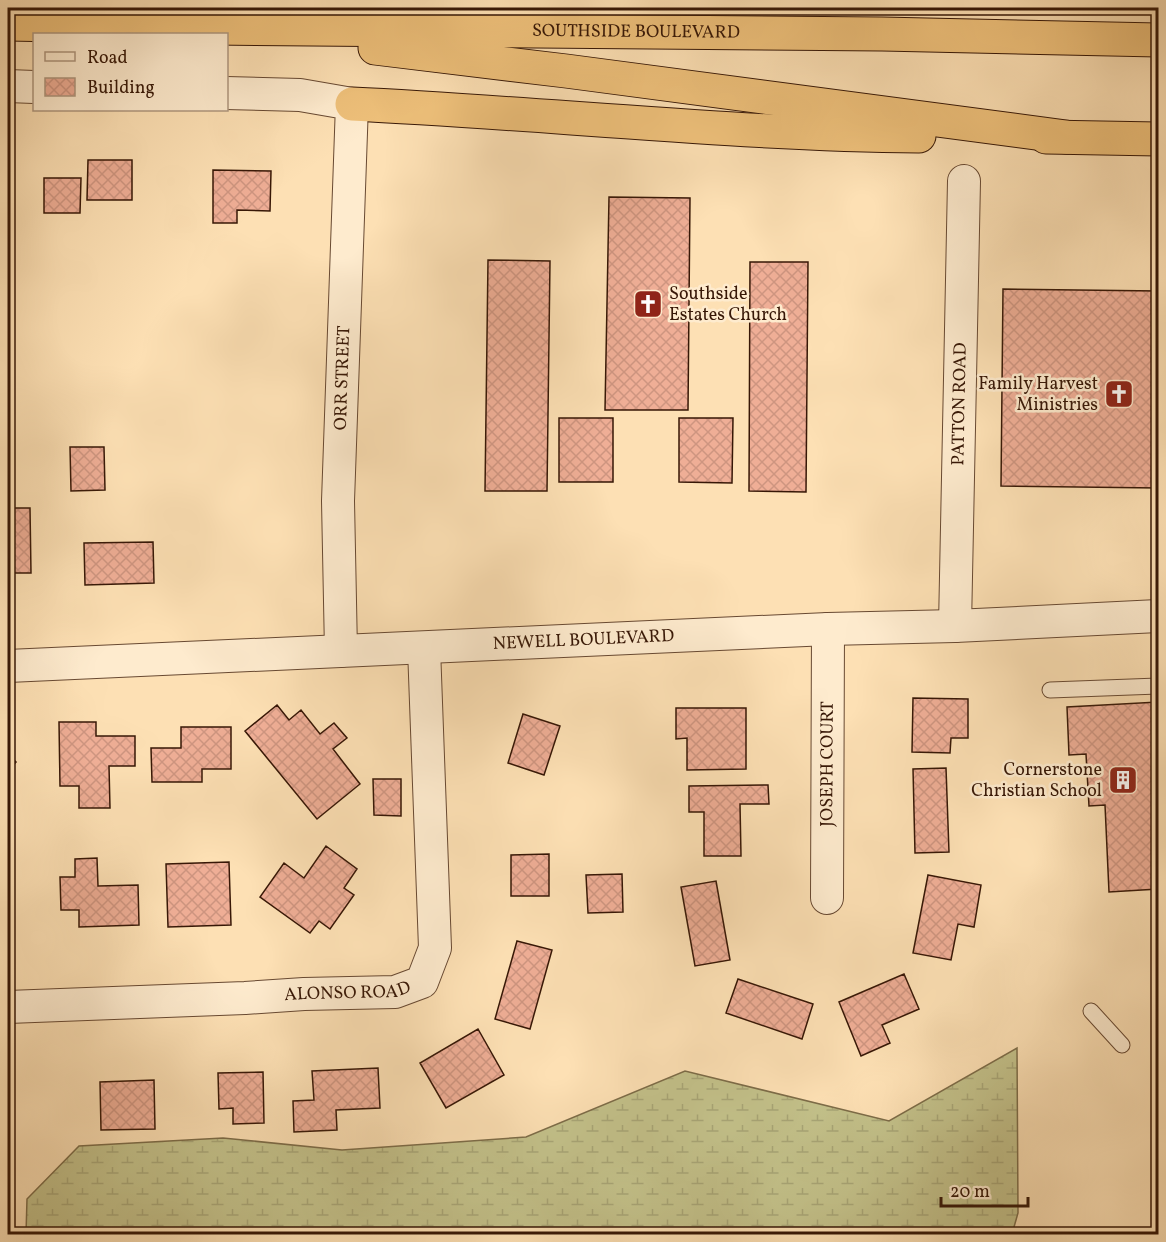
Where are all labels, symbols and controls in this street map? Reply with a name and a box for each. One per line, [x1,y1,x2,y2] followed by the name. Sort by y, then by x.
[532,18,740,45] street label: SOUTHSIDE BOULEVARD
[33,33,228,111] legend
[87,46,128,71] text: Road
[87,76,155,101] text: Building
[669,282,787,328] place label: Southside Estates Church
[632,288,664,320] church icon: Southside Estates Church
[329,325,357,431] street label: ORR STREET
[946,342,973,466] street label: PATTON ROAD
[978,372,1098,418] place label: Family Harvest Ministries
[1103,378,1135,410] church icon: Family Harvest Ministries
[492,623,675,657] street label: NEWELL BOULEVARD
[815,701,840,827] street label: JOSEPH COURT
[971,758,1102,804] place label: Cornerstone Christian School
[1107,764,1139,796] building icon: Cornerstone Christian School
[283,975,414,1008] street label: ALONSO ROAD
[941,1170,1028,1208] scale bar
[950,1180,990,1205] text: 20 m

